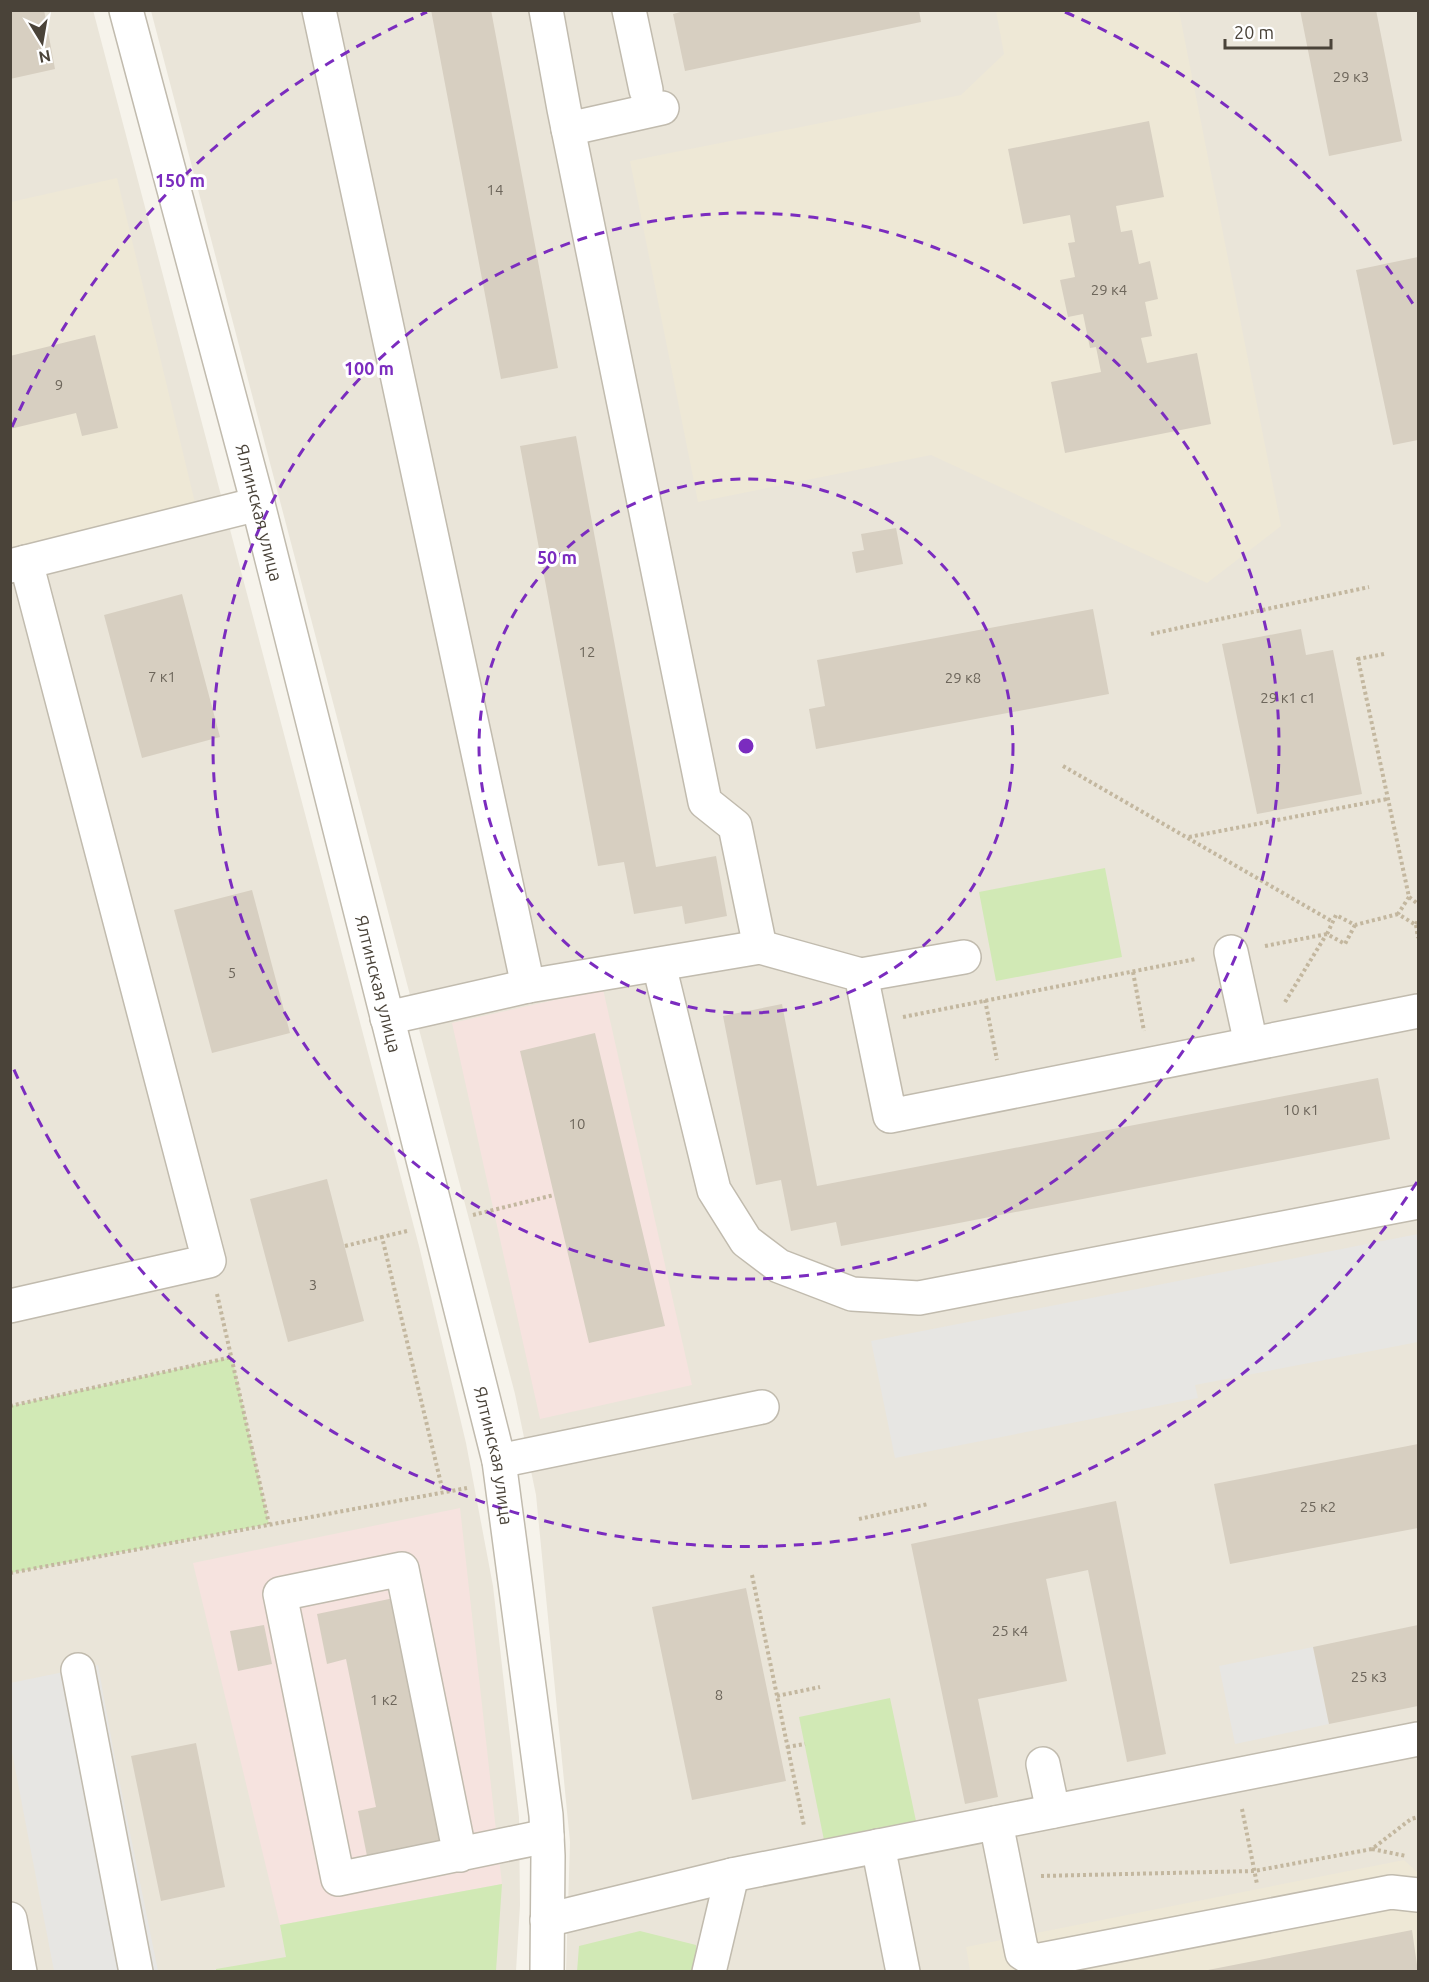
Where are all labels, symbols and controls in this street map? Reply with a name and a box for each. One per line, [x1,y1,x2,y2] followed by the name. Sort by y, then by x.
[12,12,72,72] north arrow
[1225,12,1332,50] scale bar
[1234,22,1274,42] text: 20 m
[37,47,52,67] text: N
[1333,68,1369,85] house number: 29 к3
[155,170,205,190] text: 150 m
[487,181,503,198] house number: 14
[1091,281,1127,298] house number: 29 к4
[344,358,394,378] text: 100 m
[55,376,63,393] house number: 9
[232,442,287,583] street label: Ялтинская улица
[537,547,577,567] text: 50 m
[579,643,595,660] house number: 12
[148,668,176,685] house number: 7 к1
[945,669,981,686] house number: 29 к8
[1260,689,1316,706] house number: 29 к1 с1
[736,736,756,756] centre of rings
[352,913,406,1054] street label: Ялтинская улица
[228,964,236,981] house number: 5
[1283,1101,1319,1118] house number: 10 к1
[569,1115,585,1132] house number: 10
[309,1276,317,1293] house number: 3
[471,1384,517,1526] street label: Ялтинская улица
[1300,1498,1336,1515] house number: 25 к2
[992,1622,1028,1639] house number: 25 к4
[1351,1668,1387,1685] house number: 25 к3
[715,1686,723,1703] house number: 8
[370,1691,398,1708] house number: 1 к2

